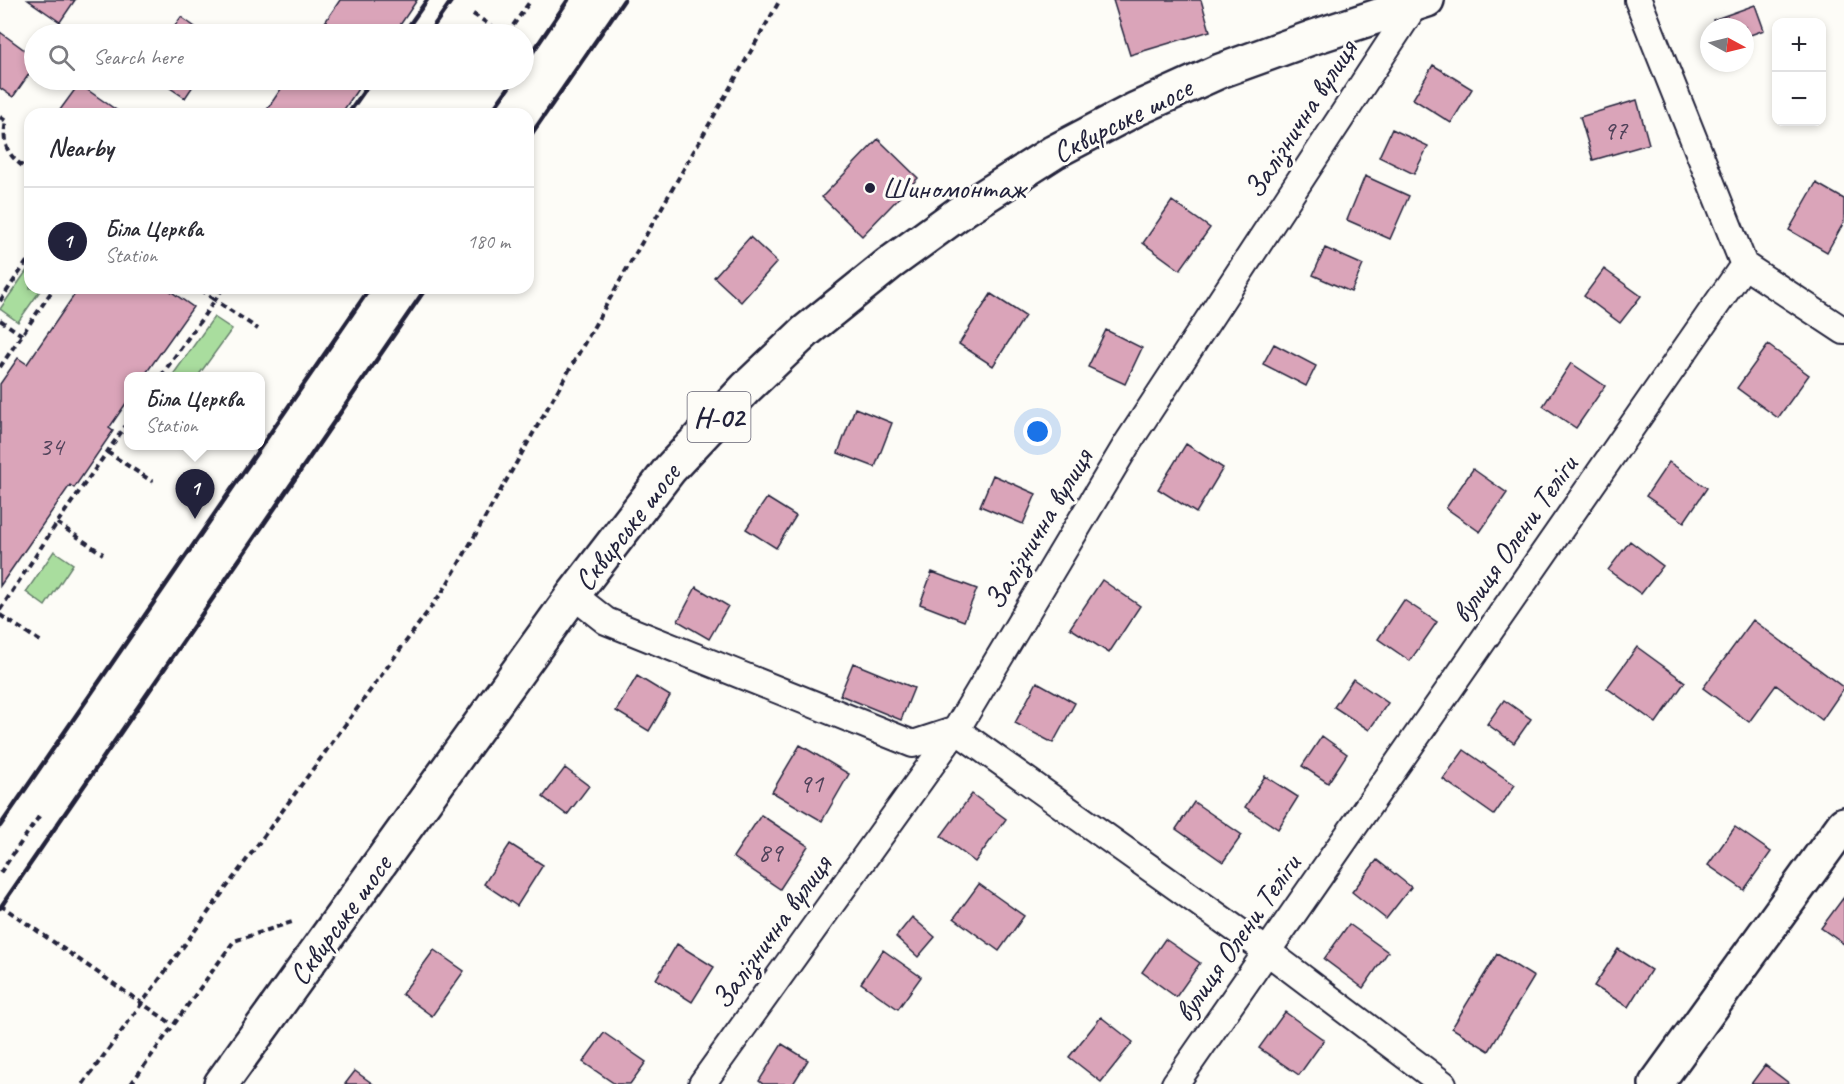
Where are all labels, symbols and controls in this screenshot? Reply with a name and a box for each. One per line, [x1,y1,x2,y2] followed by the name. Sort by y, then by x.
[1700,18,1754,72] north arrow
[1772,18,1826,126] map controls
[1772,18,1826,72] button: +
[24,24,534,90] search box
[1235,31,1367,205] street label: Залізнична вулиця
[45,41,78,74] icon: search
[93,43,183,71] text: Search here
[1046,68,1200,171] street label: Сквирське шосе
[1772,72,1826,126] button: −
[1603,113,1629,147] house number: 97
[48,131,113,164] text: Nearby
[882,169,1028,207] place label: Шиномонтаж
[863,181,877,195] marker: Шиномонтаж
[105,215,203,243] text: Біла Церква
[63,229,72,254] text: 1
[467,229,510,254] text: 180 m
[105,243,157,268] text: Station
[124,372,265,450] popup
[146,385,243,413] text: Біла Церква
[688,392,750,442] road number: Н-02
[146,413,197,438] text: Station
[1023,417,1052,446] your location
[39,429,66,463] house number: 34
[975,440,1102,616] street label: Залізнична вулиця
[1442,446,1587,630] street label: вулиця Олени Теліги
[565,454,690,599] street label: Сквирське шосе
[176,470,214,519] pin: 1
[799,766,825,800] house number: 91
[758,835,784,869] house number: 89
[1165,845,1310,1029] street label: вулиця Олени Теліги
[280,846,401,993] street label: Сквирське шосе
[703,846,841,1016] street label: Залізнична вулиця

